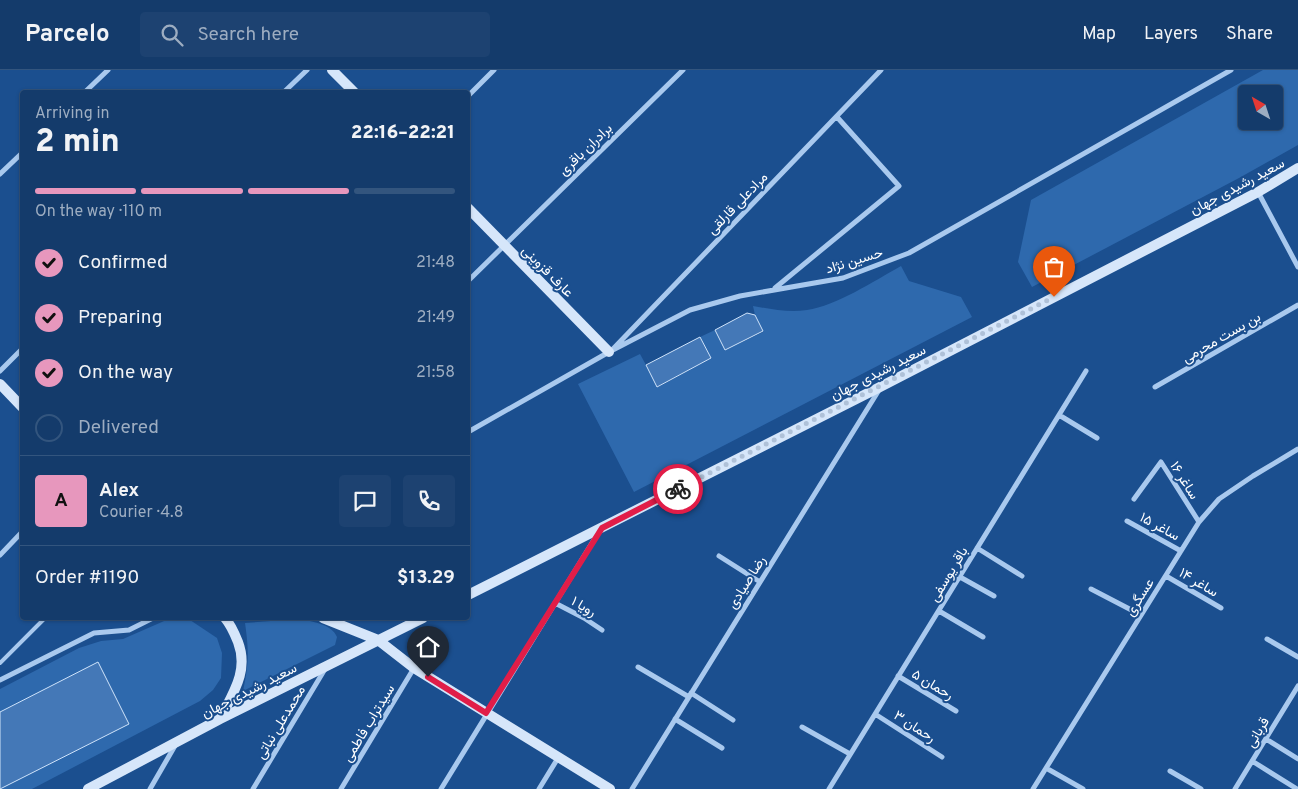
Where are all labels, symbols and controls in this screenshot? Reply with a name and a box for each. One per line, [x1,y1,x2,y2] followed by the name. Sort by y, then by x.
[140,12,490,57] search box
[25,20,110,50] text: Parcelo
[158,21,186,49] icon: search
[198,23,299,47] text: Search here
[1082,23,1116,46] text: Map
[1144,23,1198,46] text: Layers
[1226,23,1273,46] text: Share
[1238,85,1282,130] north arrow
[1238,85,1283,130] map controls
[35,104,110,124] text: Arriving in
[556,120,616,180] street label: برادران باقری
[351,121,455,145] text: 22:16–22:21
[35,123,120,163] text: 2 min
[1187,155,1288,219] street label: سعید رشیدی جهان
[704,169,772,239] street label: مرادعلی قارلقی
[35,202,162,222] text: On the way · 110 m
[518,243,576,301] street label: عارف قزوینی
[824,245,885,278] street label: حسین نژاد
[1033,246,1075,297] pin
[35,249,63,277] icon: check
[78,251,168,275] text: Confirmed
[416,253,455,273] text: 21:48
[1040,253,1068,281] icon: bag
[35,304,63,332] icon: check
[78,306,162,330] text: Preparing
[416,308,455,328] text: 21:49
[1179,309,1264,368] street label: بن بست محرمی
[828,342,929,405] street label: سعید رشیدی جهان
[35,359,63,387] icon: check
[78,361,173,385] text: On the way
[416,363,455,383] text: 21:58
[78,416,159,440] text: Delivered
[1166,459,1202,503] street label: ساغر ۱۶
[653,464,703,514] courier
[339,475,391,527] button: chat
[403,475,455,527] button: phone
[664,475,692,503] icon: bike
[99,479,139,503] text: Alex
[54,489,68,513] text: A
[99,503,183,523] text: Courier · 4.8
[1136,509,1182,545] street label: ساغر ۱۵
[926,544,972,605] street label: باقر یوسفی
[724,553,770,612] street label: رضا صیادی
[1176,565,1221,602] street label: ساغر ۱۴
[35,566,139,590] text: Order #1190
[397,566,455,590] text: $13.29
[1122,576,1158,620] street label: عسگری
[568,593,599,621] street label: رویا ۱
[407,626,449,677] pin
[414,633,442,661] icon: home
[199,660,300,723] street label: سعید رشیدی جهان
[908,666,956,704] street label: رحمان ۵
[339,682,399,766] street label: سیدتراب فاطمی
[253,683,310,763] street label: محمدعلی نباتی
[890,707,939,747] street label: رحمان ۳
[1243,715,1274,751] street label: قربانی

